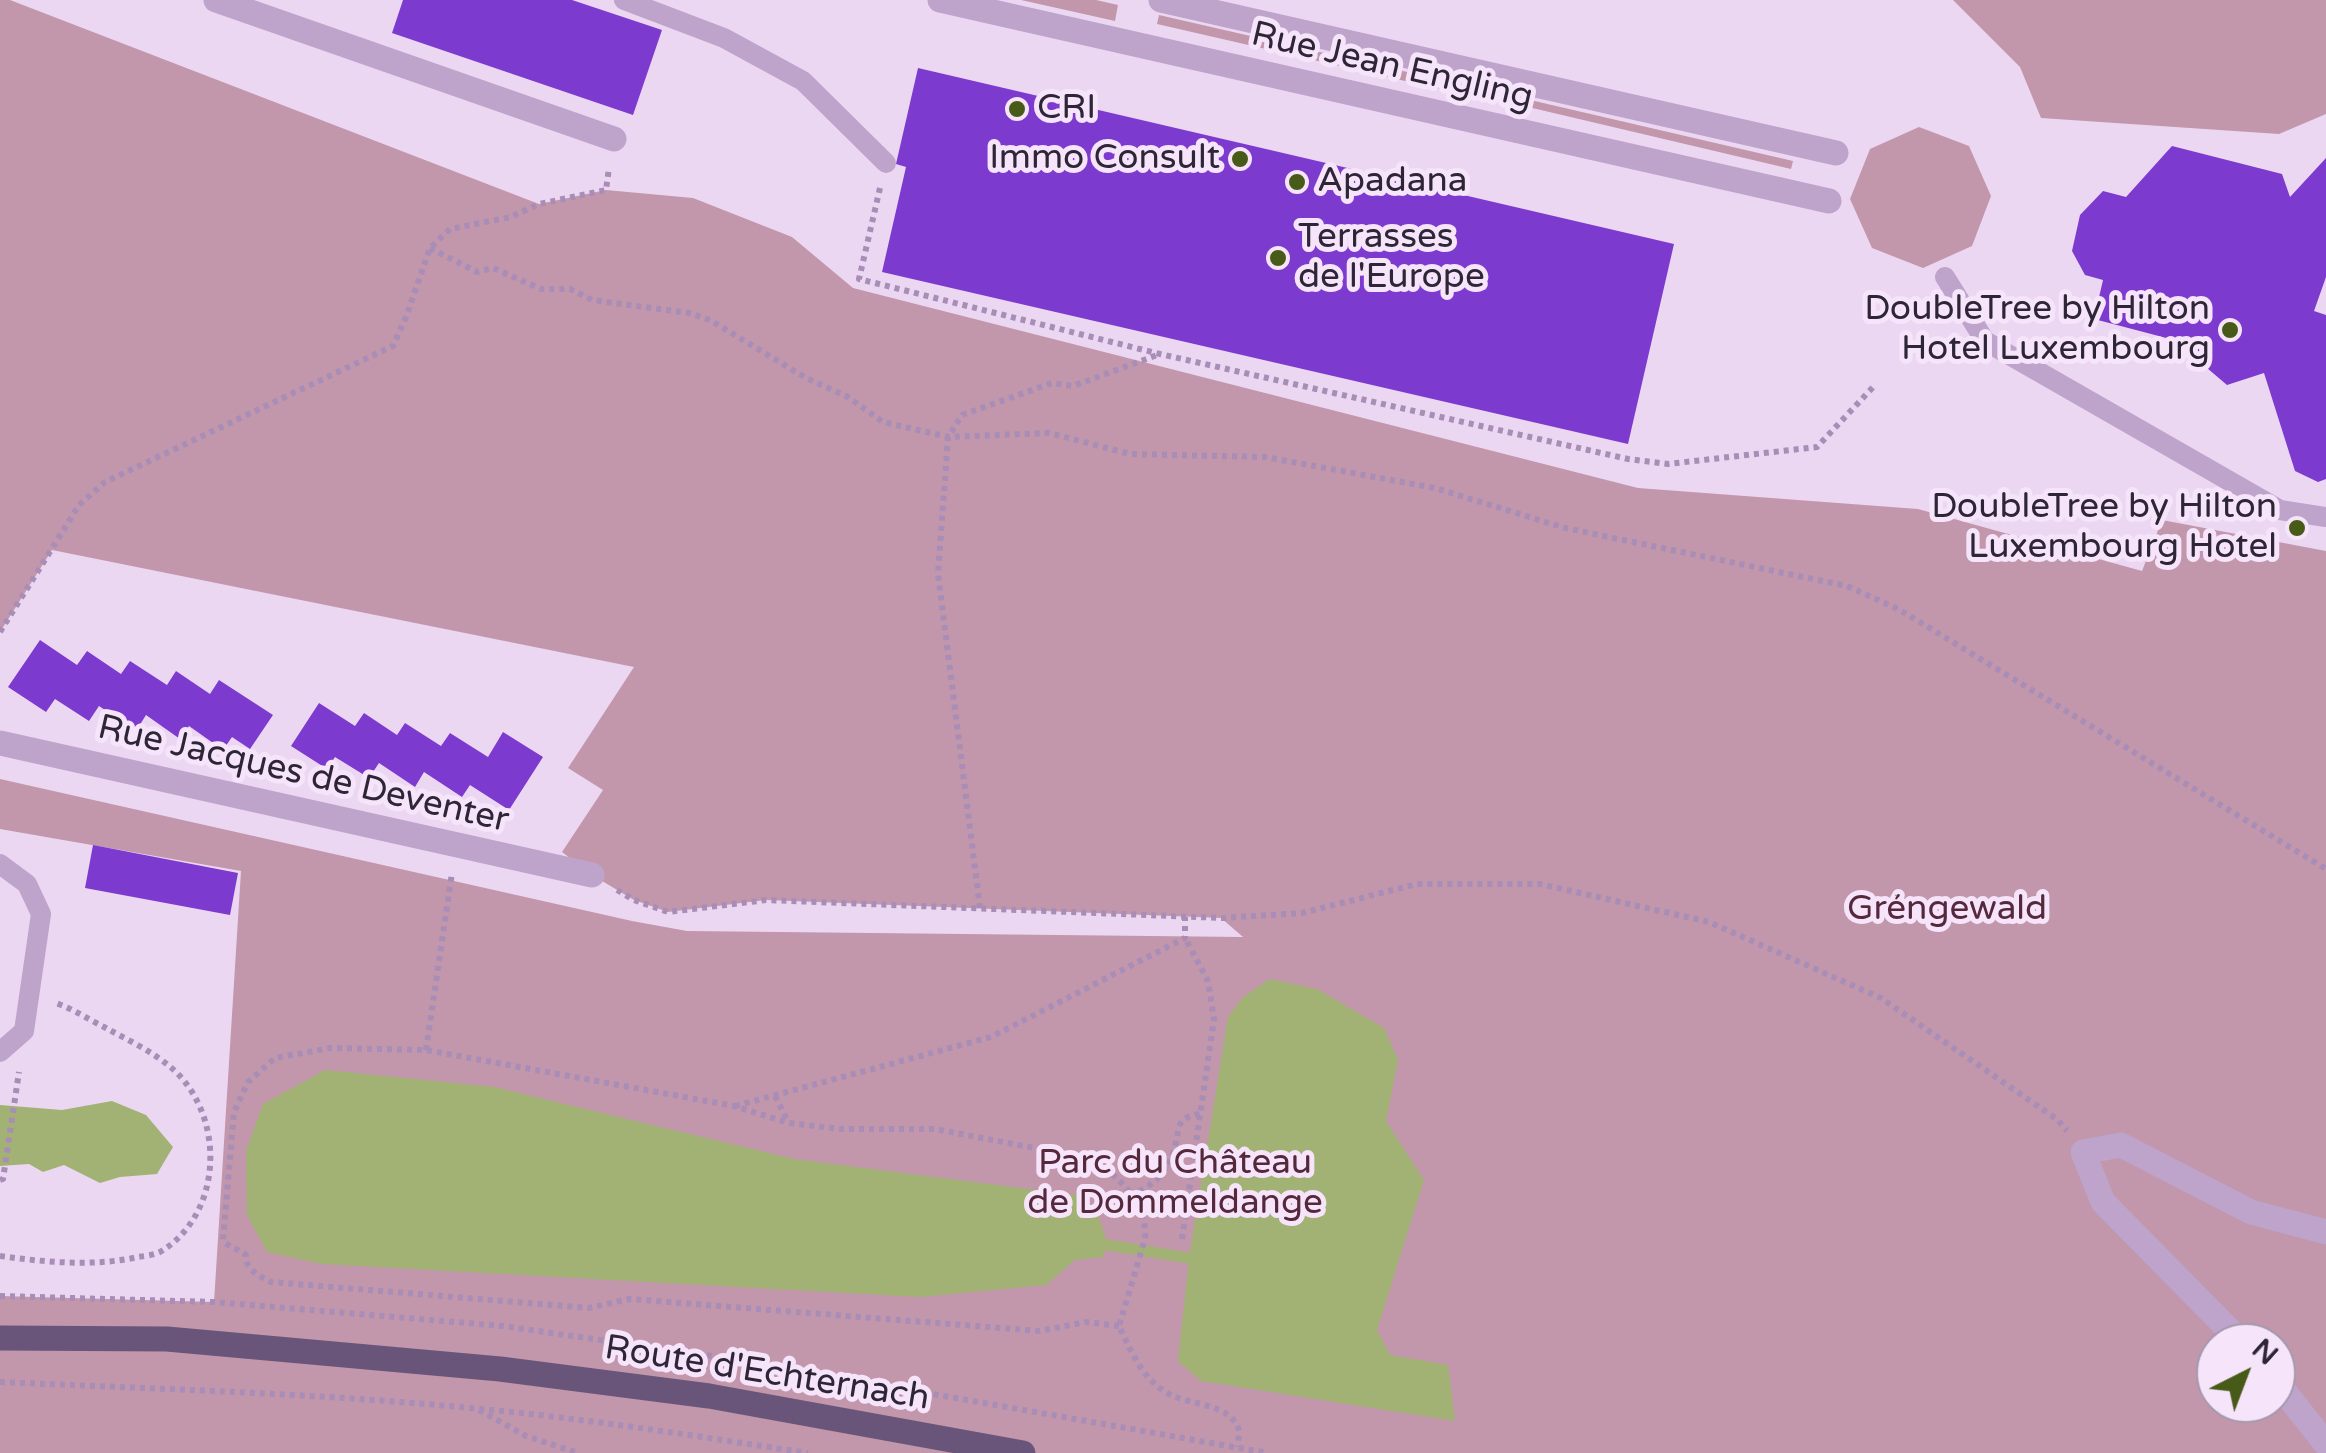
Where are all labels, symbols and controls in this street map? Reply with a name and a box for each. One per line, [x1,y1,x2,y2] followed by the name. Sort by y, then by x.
[1247,14,1537,120] street label: Rue Jean Engling
[1037,88,1096,130] place label: CRI
[1006,98,1028,120] marker: CRI
[989,138,1220,180] place label: Immo Consult
[1229,148,1251,170] marker: Immo Consult
[1317,161,1467,203] place label: Apadana
[1286,171,1308,193] marker: Apadana
[1298,217,1485,299] place label: Terrasses de l'Europe
[1267,247,1289,269] marker: Terrasses de l'Europe
[1864,289,2210,371] place label: DoubleTree by Hilton Hotel Luxembourg
[2219,319,2241,341] marker: DoubleTree by Hilton Hotel Luxembourg
[1931,487,2277,569] place label: DoubleTree by Hilton Luxembourg Hotel
[2286,517,2308,539] marker: DoubleTree by Hilton Luxembourg Hotel
[93,707,513,843] street label: Rue Jacques de Deventer
[1847,889,2047,931] park label: Gréngewald
[1027,1143,1323,1225] park label: Parc du Château de Dommeldange
[2196,1323,2296,1423] north arrow
[602,1328,932,1420] street label: Route d'Echternach
[2245,1332,2284,1372] text: N

